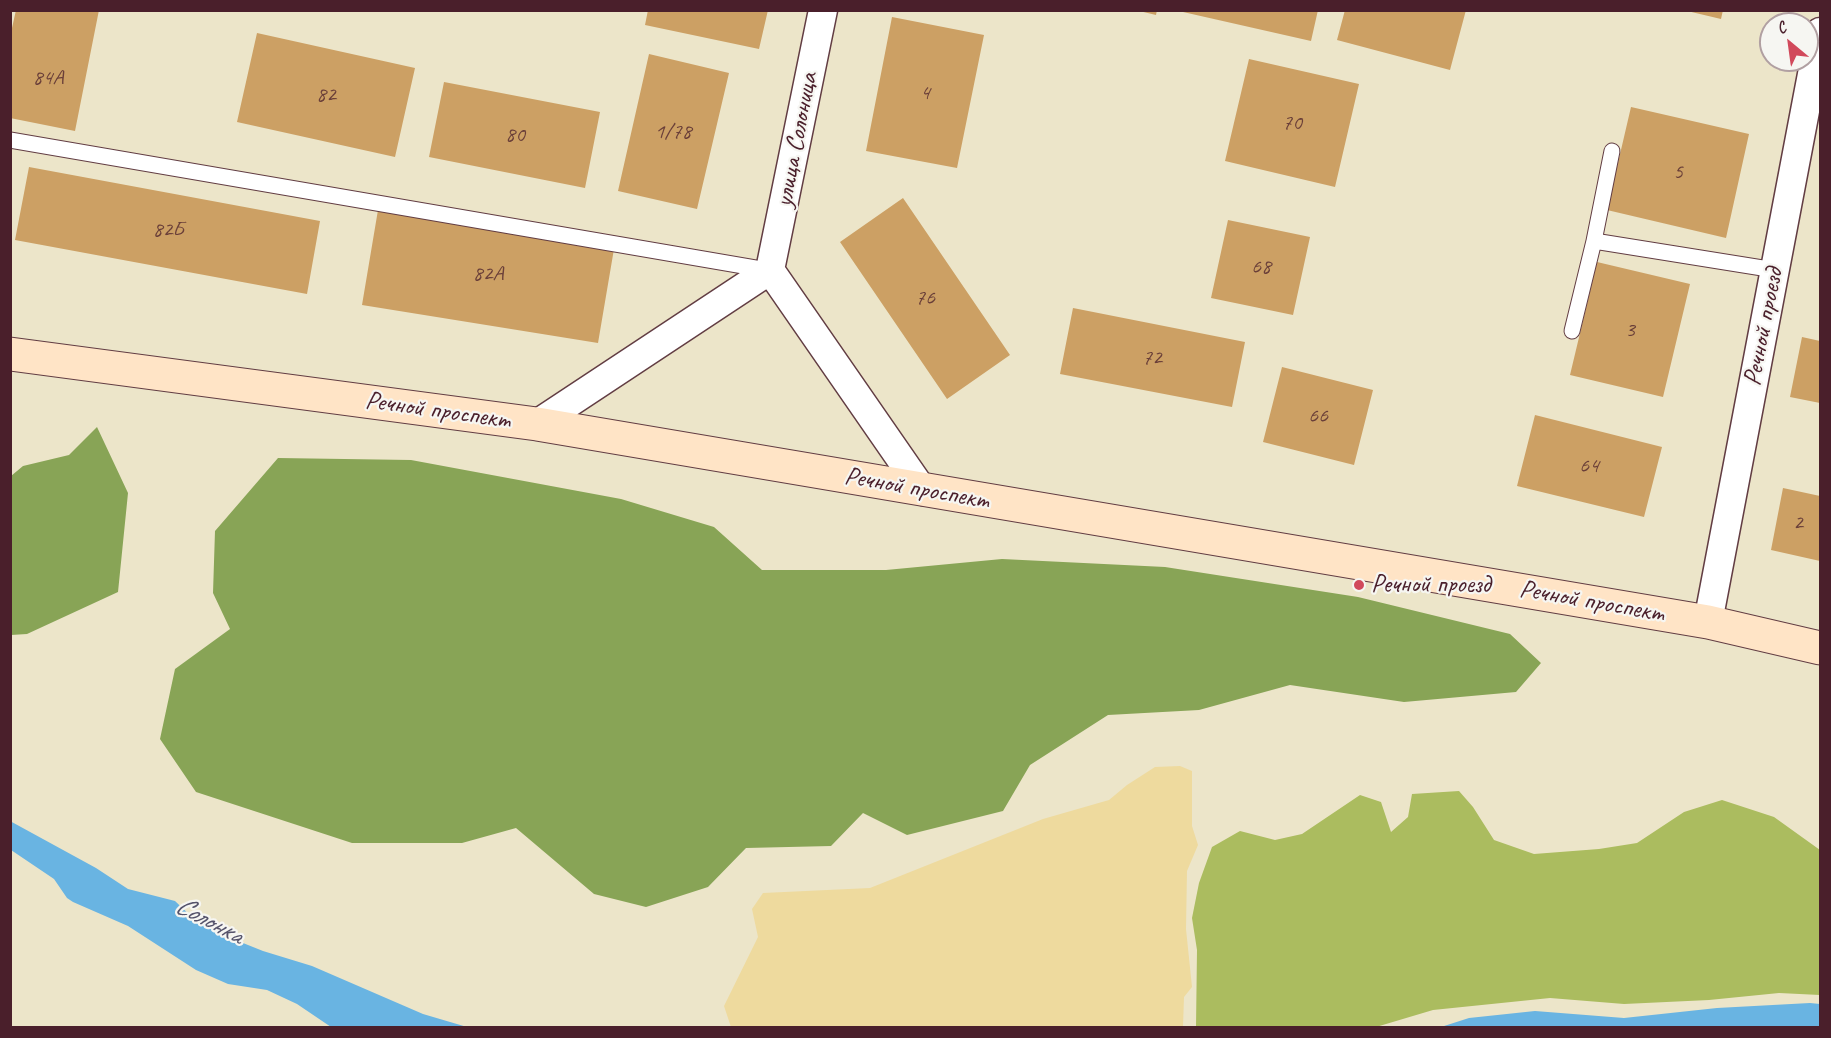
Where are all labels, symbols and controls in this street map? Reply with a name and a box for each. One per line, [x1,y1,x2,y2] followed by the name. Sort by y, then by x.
[1759,12,1819,72] north arrow
[1773,17,1790,39] text: С
[33,65,63,91] house number: 84А
[769,70,825,210] street label: улица Солоница
[920,80,930,106] house number: 4
[316,82,336,108] house number: 82
[1282,110,1302,136] house number: 70
[655,119,691,145] house number: 1/78
[505,122,525,148] house number: 80
[1673,159,1683,185] house number: 5
[153,217,183,243] house number: 82Б
[1251,254,1271,280] house number: 68
[473,261,503,287] house number: 82А
[1737,265,1791,389] street label: Речной проезд
[915,285,935,311] house number: 76
[1625,317,1635,343] house number: 3
[1142,345,1162,371] house number: 72
[363,385,513,437] street label: Речной проспект
[1308,403,1328,429] house number: 66
[1579,453,1599,479] house number: 64
[842,461,992,517] street label: Речной проспект
[1793,510,1803,536] house number: 2
[1371,569,1490,601] place label: Речной проезд
[1517,574,1667,630] street label: Речной проспект
[1352,578,1366,592] marker: Речной проезд
[170,890,248,952] water label: Солонка

